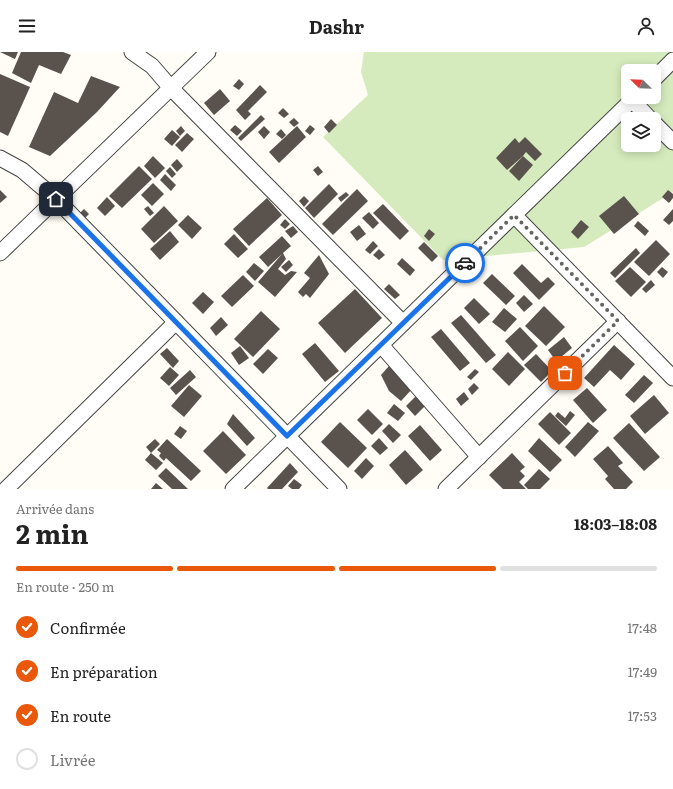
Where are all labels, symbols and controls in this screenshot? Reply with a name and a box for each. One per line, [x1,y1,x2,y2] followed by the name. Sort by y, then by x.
[309,13,364,40] text: Dashr
[16,15,38,37] icon: menu
[635,15,657,37] icon: person
[621,64,661,104] north arrow
[621,64,661,152] map controls
[621,112,661,152] button: layers
[39,182,73,216] pin
[45,188,67,210] icon: home
[445,243,485,283] courier
[454,252,476,274] icon: car
[548,356,582,390] pin
[554,362,576,384] icon: bag
[16,499,94,518] text: Arrivée dans
[574,512,657,535] text: 18:03–18:08
[16,513,89,552] text: 2 min
[16,577,114,596] text: En route · 250 m
[16,616,38,638] icon: check
[50,616,126,639] text: Confirmée
[627,618,657,637] text: 17:48
[16,660,38,682] icon: check
[50,660,158,683] text: En préparation
[628,662,657,681] text: 17:49
[16,704,38,726] icon: check
[50,704,111,727] text: En route
[628,706,657,725] text: 17:53
[50,748,96,771] text: Livrée

